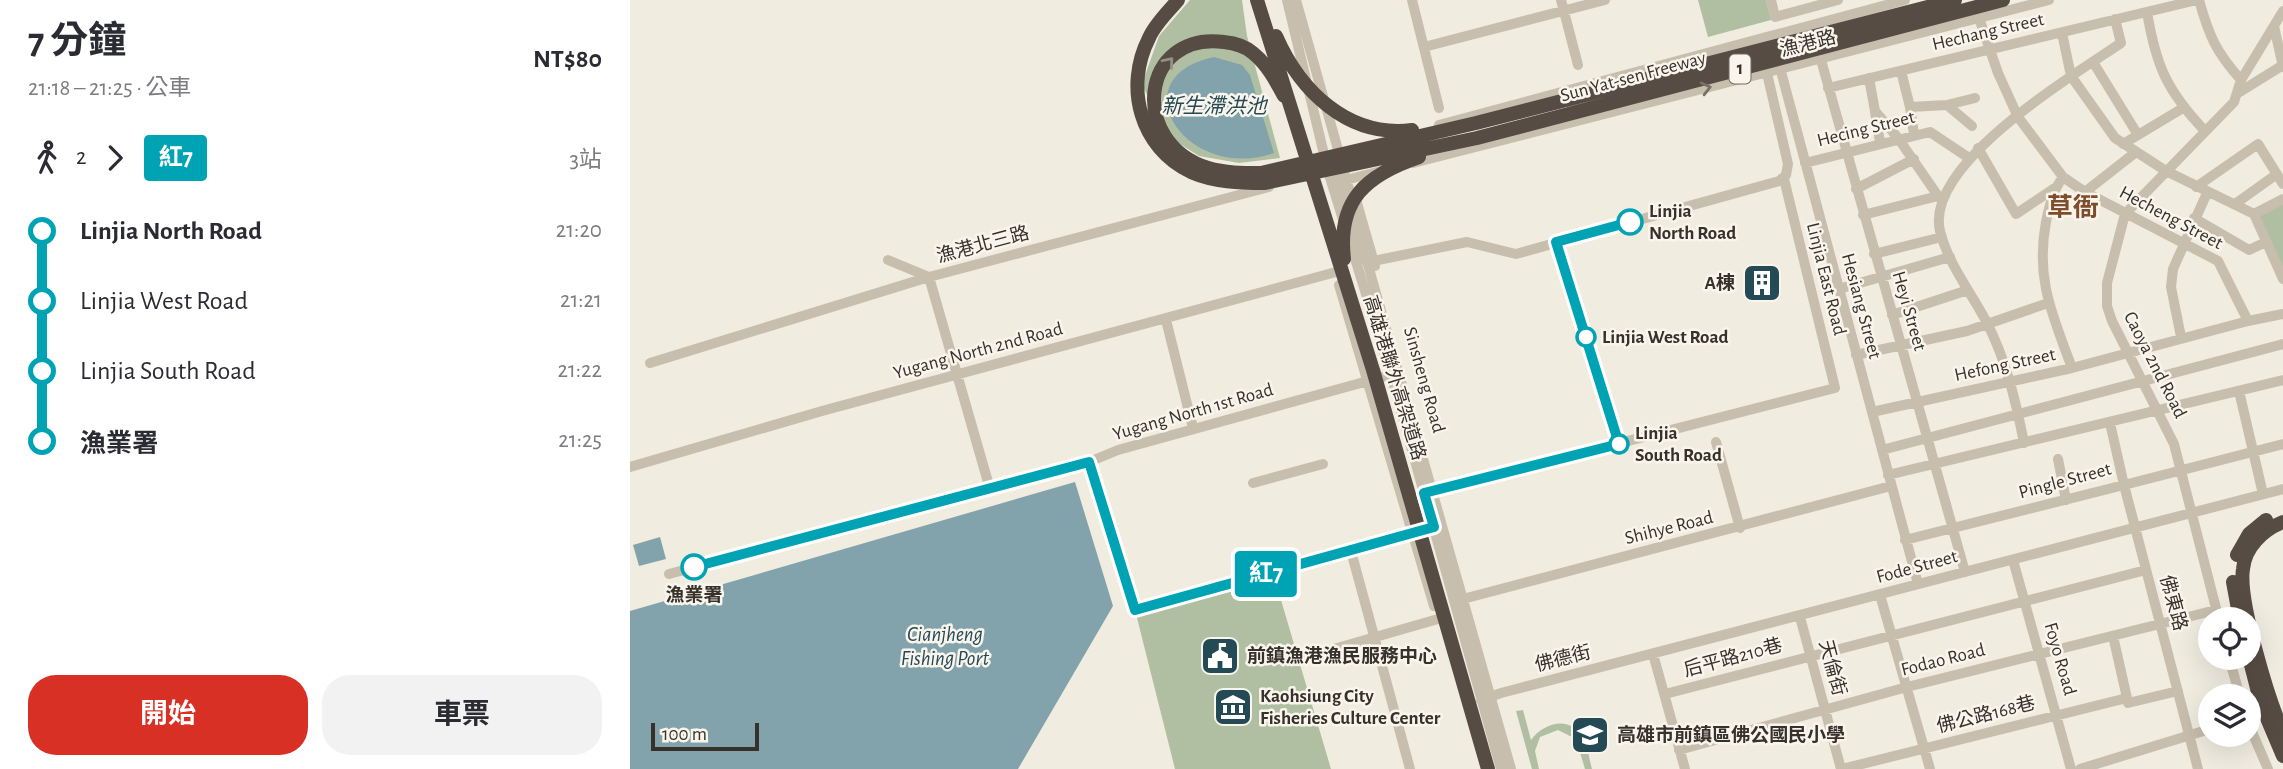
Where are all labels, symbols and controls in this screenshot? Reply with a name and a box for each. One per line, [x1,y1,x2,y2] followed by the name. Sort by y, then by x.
[1930,10,2046,54] street label: Hechang Street
[28,23,126,61] text: 7 分鐘
[1778,26,1838,60] street label: 漁港路
[533,46,602,72] text: NT$80
[1558,48,1708,106] street label: Sun Yat-sen Freeway
[1730,55,1750,84] road number: 1
[1161,57,1174,70] one-way arrow
[28,77,192,100] text: 21:18 – 21:25 · 公車
[1700,82,1712,96] one-way arrow
[1162,95,1268,117] water label: 新生滯洪池
[1815,108,1917,150] street label: Hecing Street
[28,139,66,177] icon: walk
[96,139,134,177] icon: forward
[76,146,86,169] text: 2
[158,146,193,170] text: 紅7
[570,149,602,172] text: 3站
[2116,183,2226,253] street label: Hecheng Street
[2047,193,2099,221] district label: 草衙
[1649,202,1736,243] place label: Linjia North Road
[1617,209,1643,235] marker: Linjia North Road
[80,218,262,244] text: Linjia North Road
[556,219,602,242] text: 21:20
[1803,221,1849,337] street label: Linjia East Road
[934,222,1031,266] street label: 漁港北三路
[1838,251,1884,361] street label: Hesiang Street
[1741,262,1783,304] building icon: A棟
[1889,269,1929,353] street label: Heyi Street
[1705,272,1735,293] place label: A棟
[80,288,248,314] text: Linjia West Road
[560,289,602,312] text: 21:21
[1360,293,1430,463] street label: 高雄港聯外高架道路
[2120,309,2190,421] street label: Caoya 2nd Road
[891,319,1065,383] street label: Yugang North 2nd Road
[1400,325,1448,435] street label: Sinsheng Road
[1576,327,1596,347] marker: Linjia West Road
[1602,328,1729,347] place label: Linjia West Road
[1953,345,2057,385] street label: Hefong Street
[80,358,256,384] text: Linjia South Road
[557,359,602,382] text: 21:22
[1111,380,1275,444] street label: Yugang North 1st Road
[1635,424,1722,465] place label: Linjia South Road
[558,429,602,452] text: 21:25
[80,431,158,457] text: 漁業署
[1609,434,1629,454] marker: Linjia South Road
[2017,460,2113,502] street label: Pingle Street
[1623,508,1715,548] street label: Shihye Road
[1874,547,1960,587] street label: Fode Street
[1234,551,1298,597] line badge: 紅7
[681,554,707,580] marker: 漁業署
[1249,562,1283,586] text: 紅7
[2156,573,2191,633] street label: 佛東路
[665,585,723,605] place label: 漁業署
[2198,607,2261,747] map controls
[2198,607,2261,670] button: locate
[2041,620,2079,698] street label: Foyo Road
[901,624,989,669] water label: Cianjheng Fishing Port
[1681,634,1784,680] street label: 后平路210巷
[1199,635,1241,677] public building icon: 前鎮漁港漁民服務中心
[1815,637,1850,698] street label: 天倫街
[1899,640,1987,680] street label: Fodao Road
[1533,642,1593,675] street label: 佛德街
[1247,645,1437,666] place label: 前鎮漁港漁民服務中心
[28,675,308,755] button: 開始
[322,675,602,755] button: 車票
[2198,684,2261,747] button: layers
[1212,686,1254,728] museum icon: Kaohsiung City Fisheries Culture Center
[1260,687,1441,728] place label: Kaohsiung City Fisheries Culture Center
[1934,692,2037,736] street label: 佛公路168巷
[1569,714,1611,756] school or university icon: 高雄市前鎮區佛公國民小學
[651,720,760,752] scale bar
[1617,724,1845,745] place label: 高雄市前鎮區佛公國民小學
[662,725,707,744] text: 100 m

